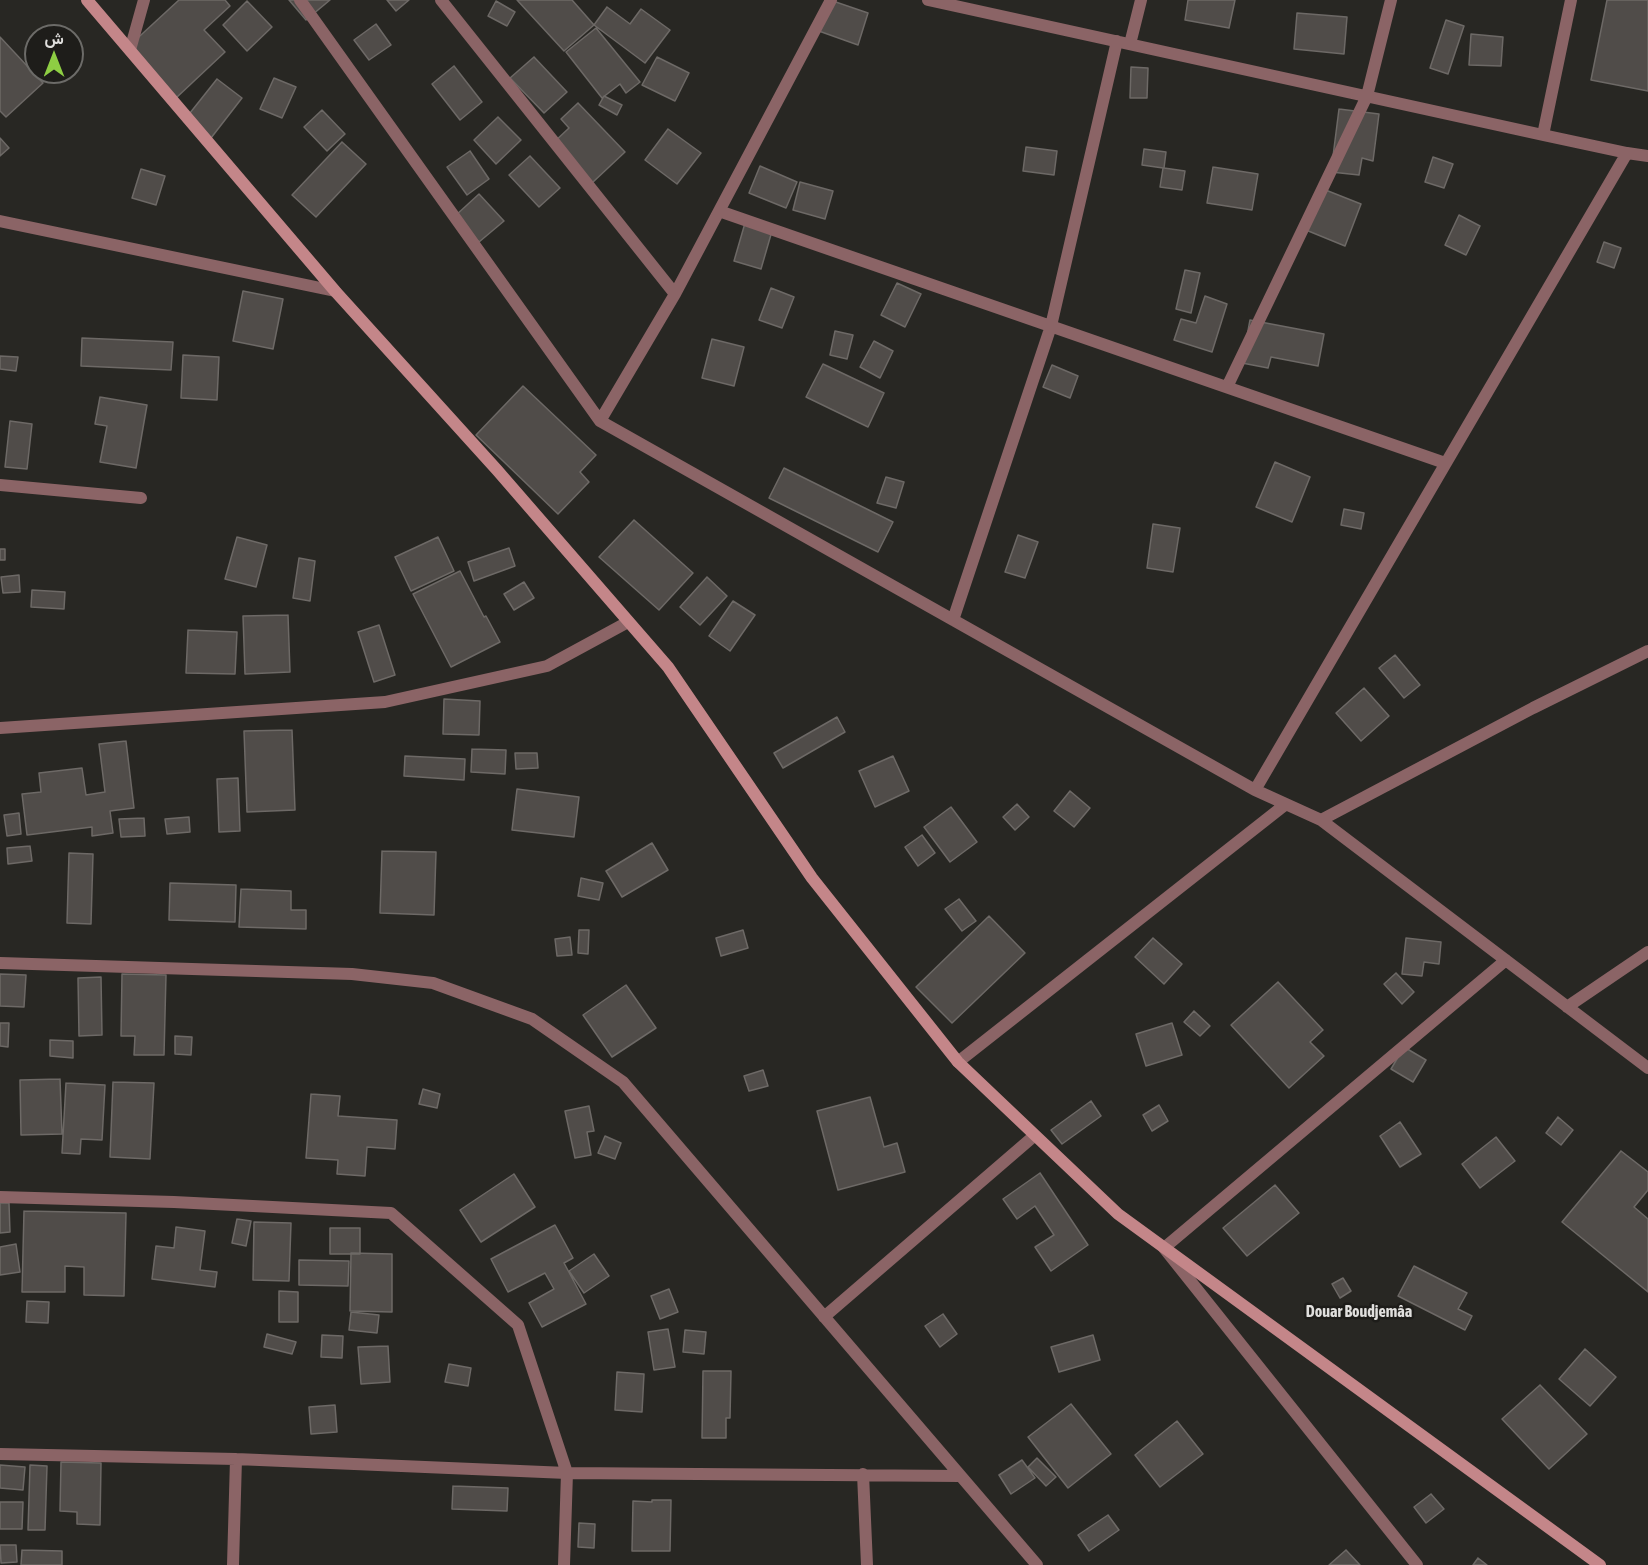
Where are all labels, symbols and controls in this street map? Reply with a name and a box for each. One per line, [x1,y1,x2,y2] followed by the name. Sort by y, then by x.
[24,24,84,84] north arrow
[44,29,64,47] text: ش
[1306,1302,1412,1322] district label: Douar Boudjemâa

